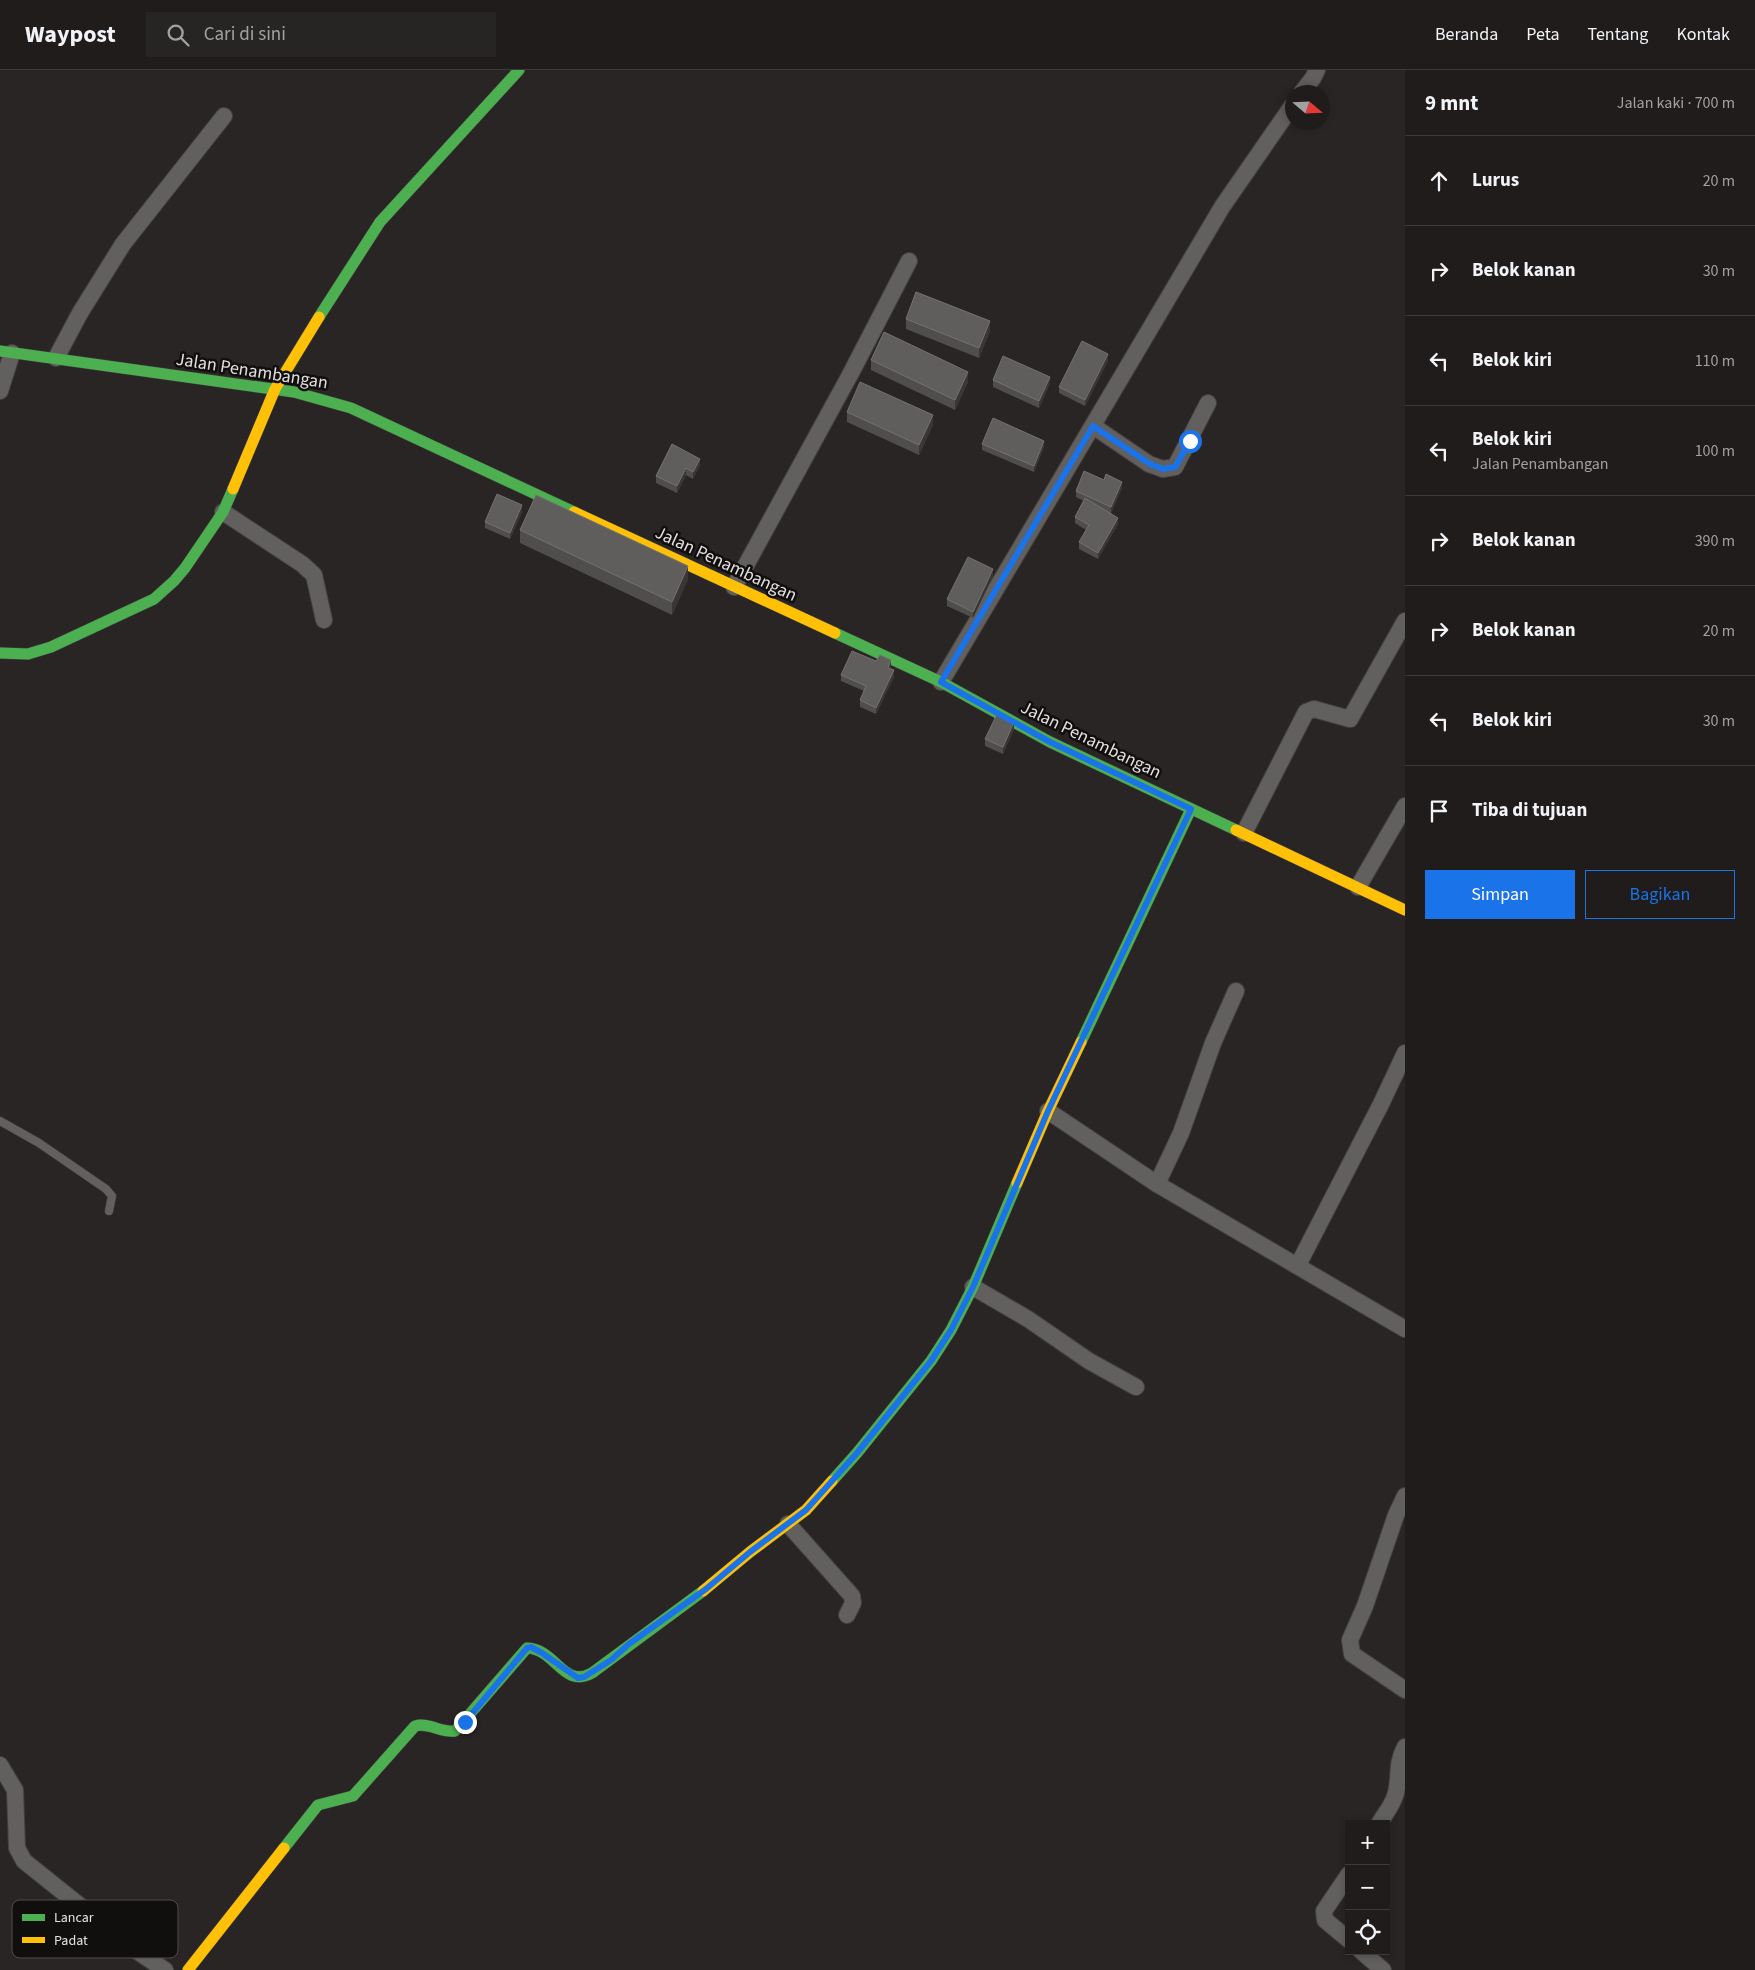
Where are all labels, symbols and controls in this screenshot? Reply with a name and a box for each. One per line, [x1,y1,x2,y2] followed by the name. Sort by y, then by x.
[146,12,496,57] search box
[25,17,116,52] text: Waypost
[164,21,192,49] icon: search
[204,21,286,48] text: Cari di sini
[1435,22,1498,47] text: Beranda
[1526,22,1559,47] text: Peta
[1587,22,1648,47] text: Tentang
[1676,22,1730,47] text: Kontak
[1285,85,1330,130] north arrow
[1425,88,1478,118] text: 9 mnt
[1617,92,1735,114] text: Jalan kaki · 700 m
[1425,167,1453,195] icon: ahead
[1472,167,1519,194] text: Lurus
[1703,170,1735,192] text: 20 m
[1425,257,1453,285] icon: right
[1472,257,1576,284] text: Belok kanan
[1703,260,1735,282] text: 30 m
[174,347,330,395] street label: Jalan Penambangan
[1425,347,1453,375] icon: left
[1472,347,1552,374] text: Belok kiri
[1695,350,1735,372] text: 110 m
[1472,426,1552,453] text: Belok kiri
[1179,430,1202,453] route start
[1425,437,1453,465] icon: left
[1695,440,1735,462] text: 100 m
[1472,453,1609,475] text: Jalan Penambangan
[651,520,801,608] street label: Jalan Penambangan
[1425,527,1453,555] icon: right
[1472,527,1576,554] text: Belok kanan
[1695,530,1735,552] text: 390 m
[1425,617,1453,645] icon: right
[1472,617,1576,644] text: Belok kanan
[1703,620,1735,642] text: 20 m
[1016,695,1166,785] street label: Jalan Penambangan
[1425,707,1453,735] icon: left
[1472,707,1552,734] text: Belok kiri
[1703,710,1735,732] text: 30 m
[1425,797,1453,825] icon: arrive
[1472,797,1587,824] text: Tiba di tujuan
[1425,870,1575,919] button: Simpan
[1585,870,1735,919] button: Bagikan
[454,1711,477,1734] route end
[1345,1820,1390,1955] map controls
[1345,1820,1390,1865] button: +
[1345,1865,1390,1910] button: −
[12,1900,178,1958] legend
[54,1908,94,1928] text: Lancar
[1345,1910,1390,1955] button: locate
[54,1931,88,1951] text: Padat

